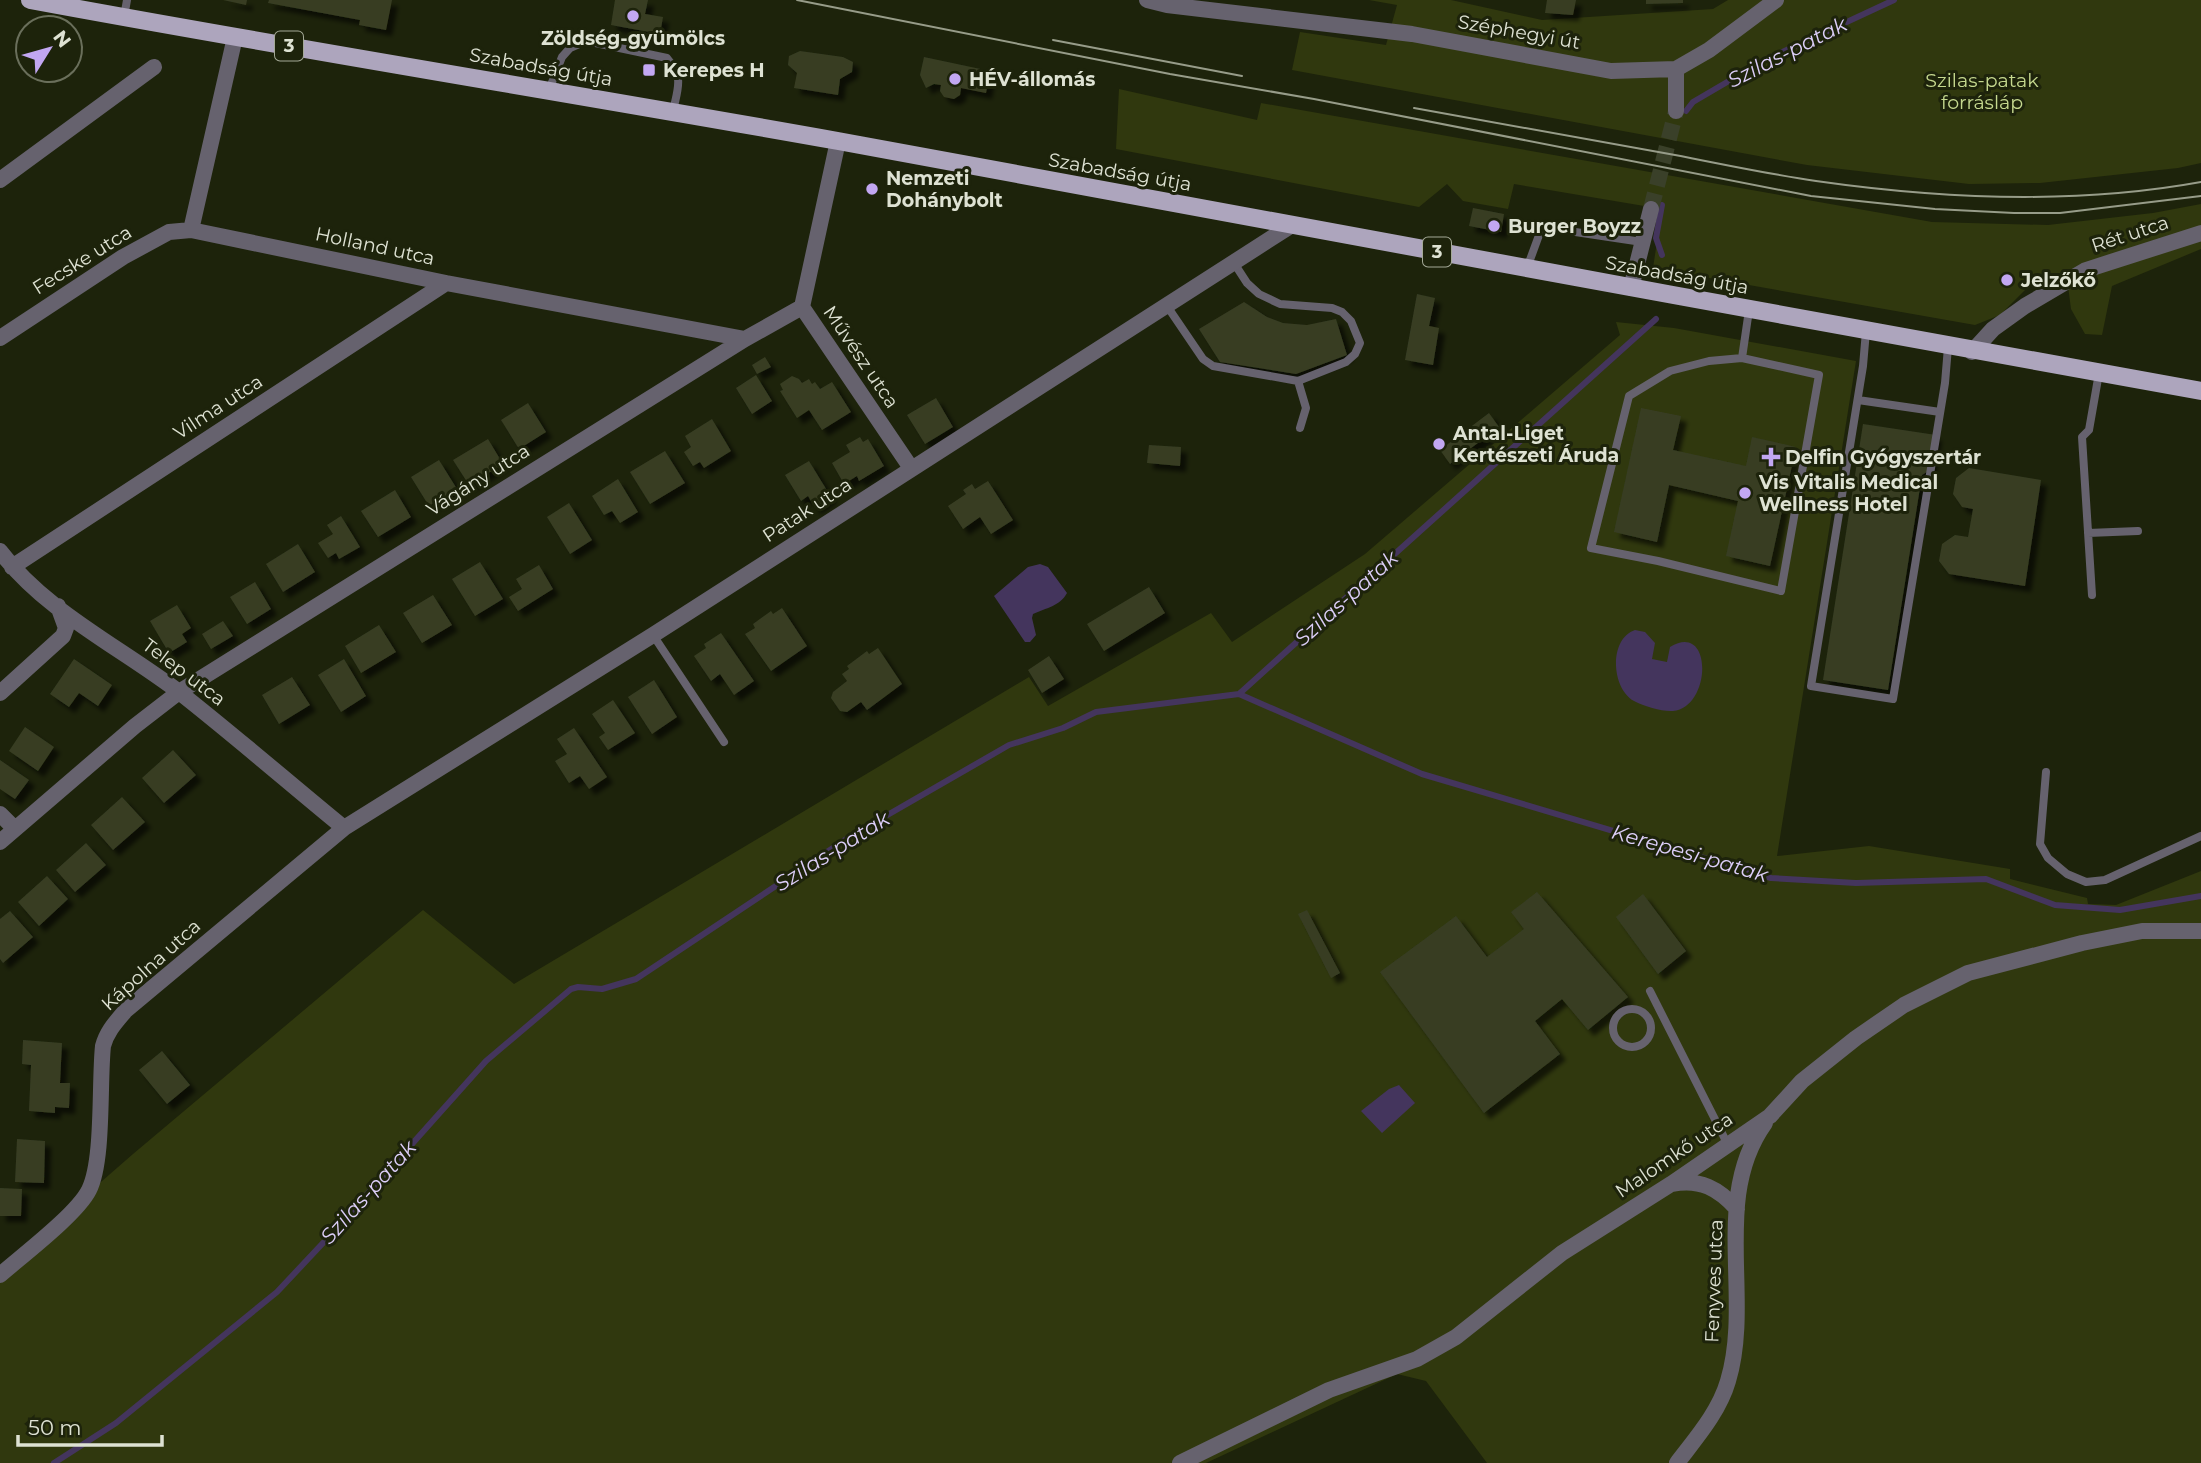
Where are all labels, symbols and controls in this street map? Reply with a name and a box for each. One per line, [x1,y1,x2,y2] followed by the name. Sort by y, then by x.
[625,8,641,24] marker: Zöldség-gyümölcs
[1456,10,1582,54] street label: Széphegyi út
[1723,10,1852,93] water label: Szilas-patak
[14,14,84,84] north arrow
[48,26,76,52] text: N
[541,27,725,50] place label: Zöldség-gyümölcs
[275,32,303,60] road number: 3
[468,43,614,91] street label: Szabadság útja
[663,59,765,82] place label: Kerepes H
[641,62,657,78] marker: Kerepes H
[969,68,1095,91] place label: HÉV-állomás
[1925,69,2039,114] park label: Szilas-patak forrásláp
[947,71,963,87] marker: HÉV-állomás
[1047,148,1193,196] street label: Szabadság útja
[886,167,1003,212] place label: Nemzeti Dohánybolt
[864,181,880,197] marker: Nemzeti Dohánybolt
[2088,211,2172,257] street label: Rét utca
[1508,215,1641,238] place label: Burger Boyzz
[1486,218,1502,234] marker: Burger Boyzz
[28,220,136,300] street label: Fecske utca
[313,222,437,270] street label: Holland utca
[1423,238,1451,266] road number: 3
[1604,251,1750,299] street label: Szabadság útja
[2020,269,2096,292] place label: Jelzőkő
[1999,272,2015,288] marker: Jelzőkő
[818,301,904,413] street label: Művész utca
[169,370,267,444] street label: Vilma utca
[1452,422,1619,467] place label: Antal-Liget Kertészeti Áruda
[1431,436,1447,452] marker: Antal-Liget Kertészeti Áruda
[422,439,534,521] street label: Vágány utca
[1785,446,1981,469] place label: Delfin Gyógyszertár
[1763,449,1779,465] marker: Delfin Gyógyszertár
[1758,471,1938,516] place label: Vis Vitalis Medical Wellness Hotel
[758,473,856,547] street label: Patak utca
[1737,485,1753,501] marker: Vis Vitalis Medical Wellness Hotel
[1289,544,1404,651] water label: Szilas-patak
[138,633,230,711] street label: Telep utca
[770,805,895,896] water label: Szilas-patak
[1609,819,1773,888] water label: Kerepesi-patak
[97,914,205,1016] street label: Kápolna utca
[1611,1107,1737,1203] street label: Malomkő utca
[315,1134,422,1249] water label: Szilas-patak
[1700,1219,1728,1343] street label: Fenyves utca
[18,1404,161,1448] scale bar
[28,1415,82,1440] text: 50 m

